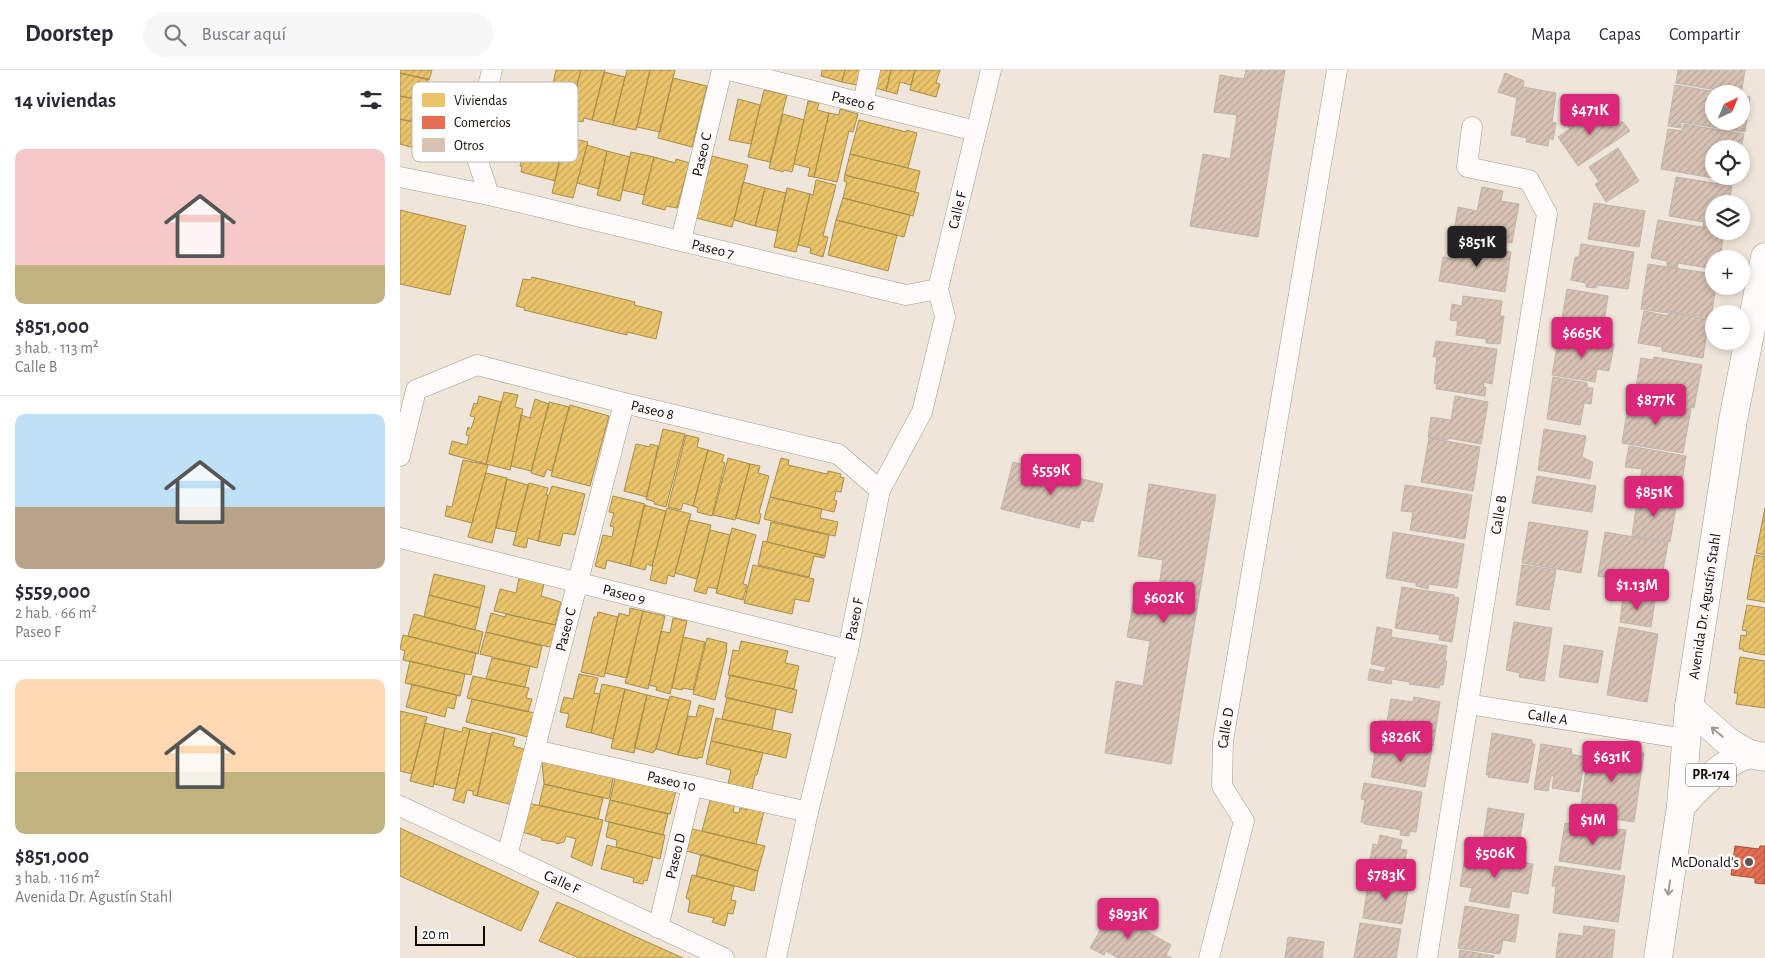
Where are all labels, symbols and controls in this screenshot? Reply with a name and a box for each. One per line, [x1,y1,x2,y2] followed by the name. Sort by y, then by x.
[143,12,493,57] search box
[161,21,189,49] icon: search
[25,22,113,46] text: Doorstep
[201,25,286,44] text: Buscar aquí
[1531,26,1571,44] text: Mapa
[1599,26,1641,44] text: Capas
[1669,26,1740,44] text: Compartir
[412,82,578,162] legend
[1705,85,1750,130] north arrow
[1705,85,1750,350] map controls
[357,86,385,114] icon: filters
[830,88,876,113] street label: Paseo 6
[15,90,116,111] text: 14 viviendas
[1555,93,1625,136] pin: $471K
[454,94,507,108] text: Viviendas
[1571,102,1609,118] text: $471K
[454,116,511,130] text: Comercios
[689,131,714,178] street label: Paseo C
[454,139,484,153] text: Otros
[1705,140,1750,185] button: locate
[155,181,245,271] icon: home
[945,189,969,230] street label: Calle F
[1705,195,1750,240] button: layers
[1442,226,1512,268] pin: $851K
[1458,234,1496,250] text: $851K
[690,236,735,261] street label: Paseo 7
[1705,250,1750,295] button: +
[1705,305,1750,350] button: −
[15,316,89,337] text: $851,000
[1547,316,1617,359] pin: $665K
[1563,325,1601,341] text: $665K
[15,340,99,356] text: 3 hab. · 113 m²
[15,359,57,375] text: Calle B
[1621,384,1691,426] pin: $877K
[1637,392,1675,408] text: $877K
[629,397,676,422] street label: Paseo 8
[155,447,245,537] icon: home
[1016,454,1086,496] pin: $559K
[1032,462,1070,478] text: $559K
[1619,476,1689,518] pin: $851K
[1635,484,1673,500] text: $851K
[1488,494,1509,535] street label: Calle B
[1686,532,1723,680] street label: Avenida Dr. Agustín Stahl
[1596,568,1678,611] pin: $1.13M
[1616,577,1658,593] text: $1.13M
[15,581,90,602] text: $559,000
[601,581,647,607] street label: Paseo 9
[1129,582,1199,624] pin: $602K
[1144,590,1184,606] text: $602K
[843,596,866,642] street label: Paseo F
[15,605,97,621] text: 2 hab. · 66 m²
[553,606,578,653] street label: Paseo C
[15,624,61,640] text: Paseo F
[1215,706,1236,749] street label: Calle D
[1527,706,1569,727] street label: Calle A
[155,712,245,802] icon: home
[1366,720,1436,763] pin: $826K
[1711,727,1724,738] one-way arrow
[1381,729,1421,745] text: $826K
[1577,740,1647,783] pin: $631K
[1594,749,1630,765] text: $631K
[1686,764,1736,786] road number: PR-174
[646,768,698,794] street label: Paseo 10
[1569,804,1617,846] pin: $1M
[1580,812,1606,828] text: $1M
[663,831,688,880] street label: Paseo D
[1460,836,1530,879] pin: $506K
[1475,845,1515,861] text: $506K
[15,846,89,867] text: $851,000
[1671,855,1739,870] place label: McDonald's
[1743,856,1755,868] marker: McDonald's
[1351,858,1421,901] pin: $783K
[542,867,583,897] street label: Calle F
[1367,867,1405,883] text: $783K
[15,870,100,886] text: 3 hab. · 116 m²
[1663,880,1673,896] one-way arrow
[15,889,172,905] text: Avenida Dr. Agustín Stahl
[1093,898,1163,940] pin: $893K
[1108,906,1148,922] text: $893K
[415,923,485,946] scale bar
[422,928,449,942] text: 20 m

